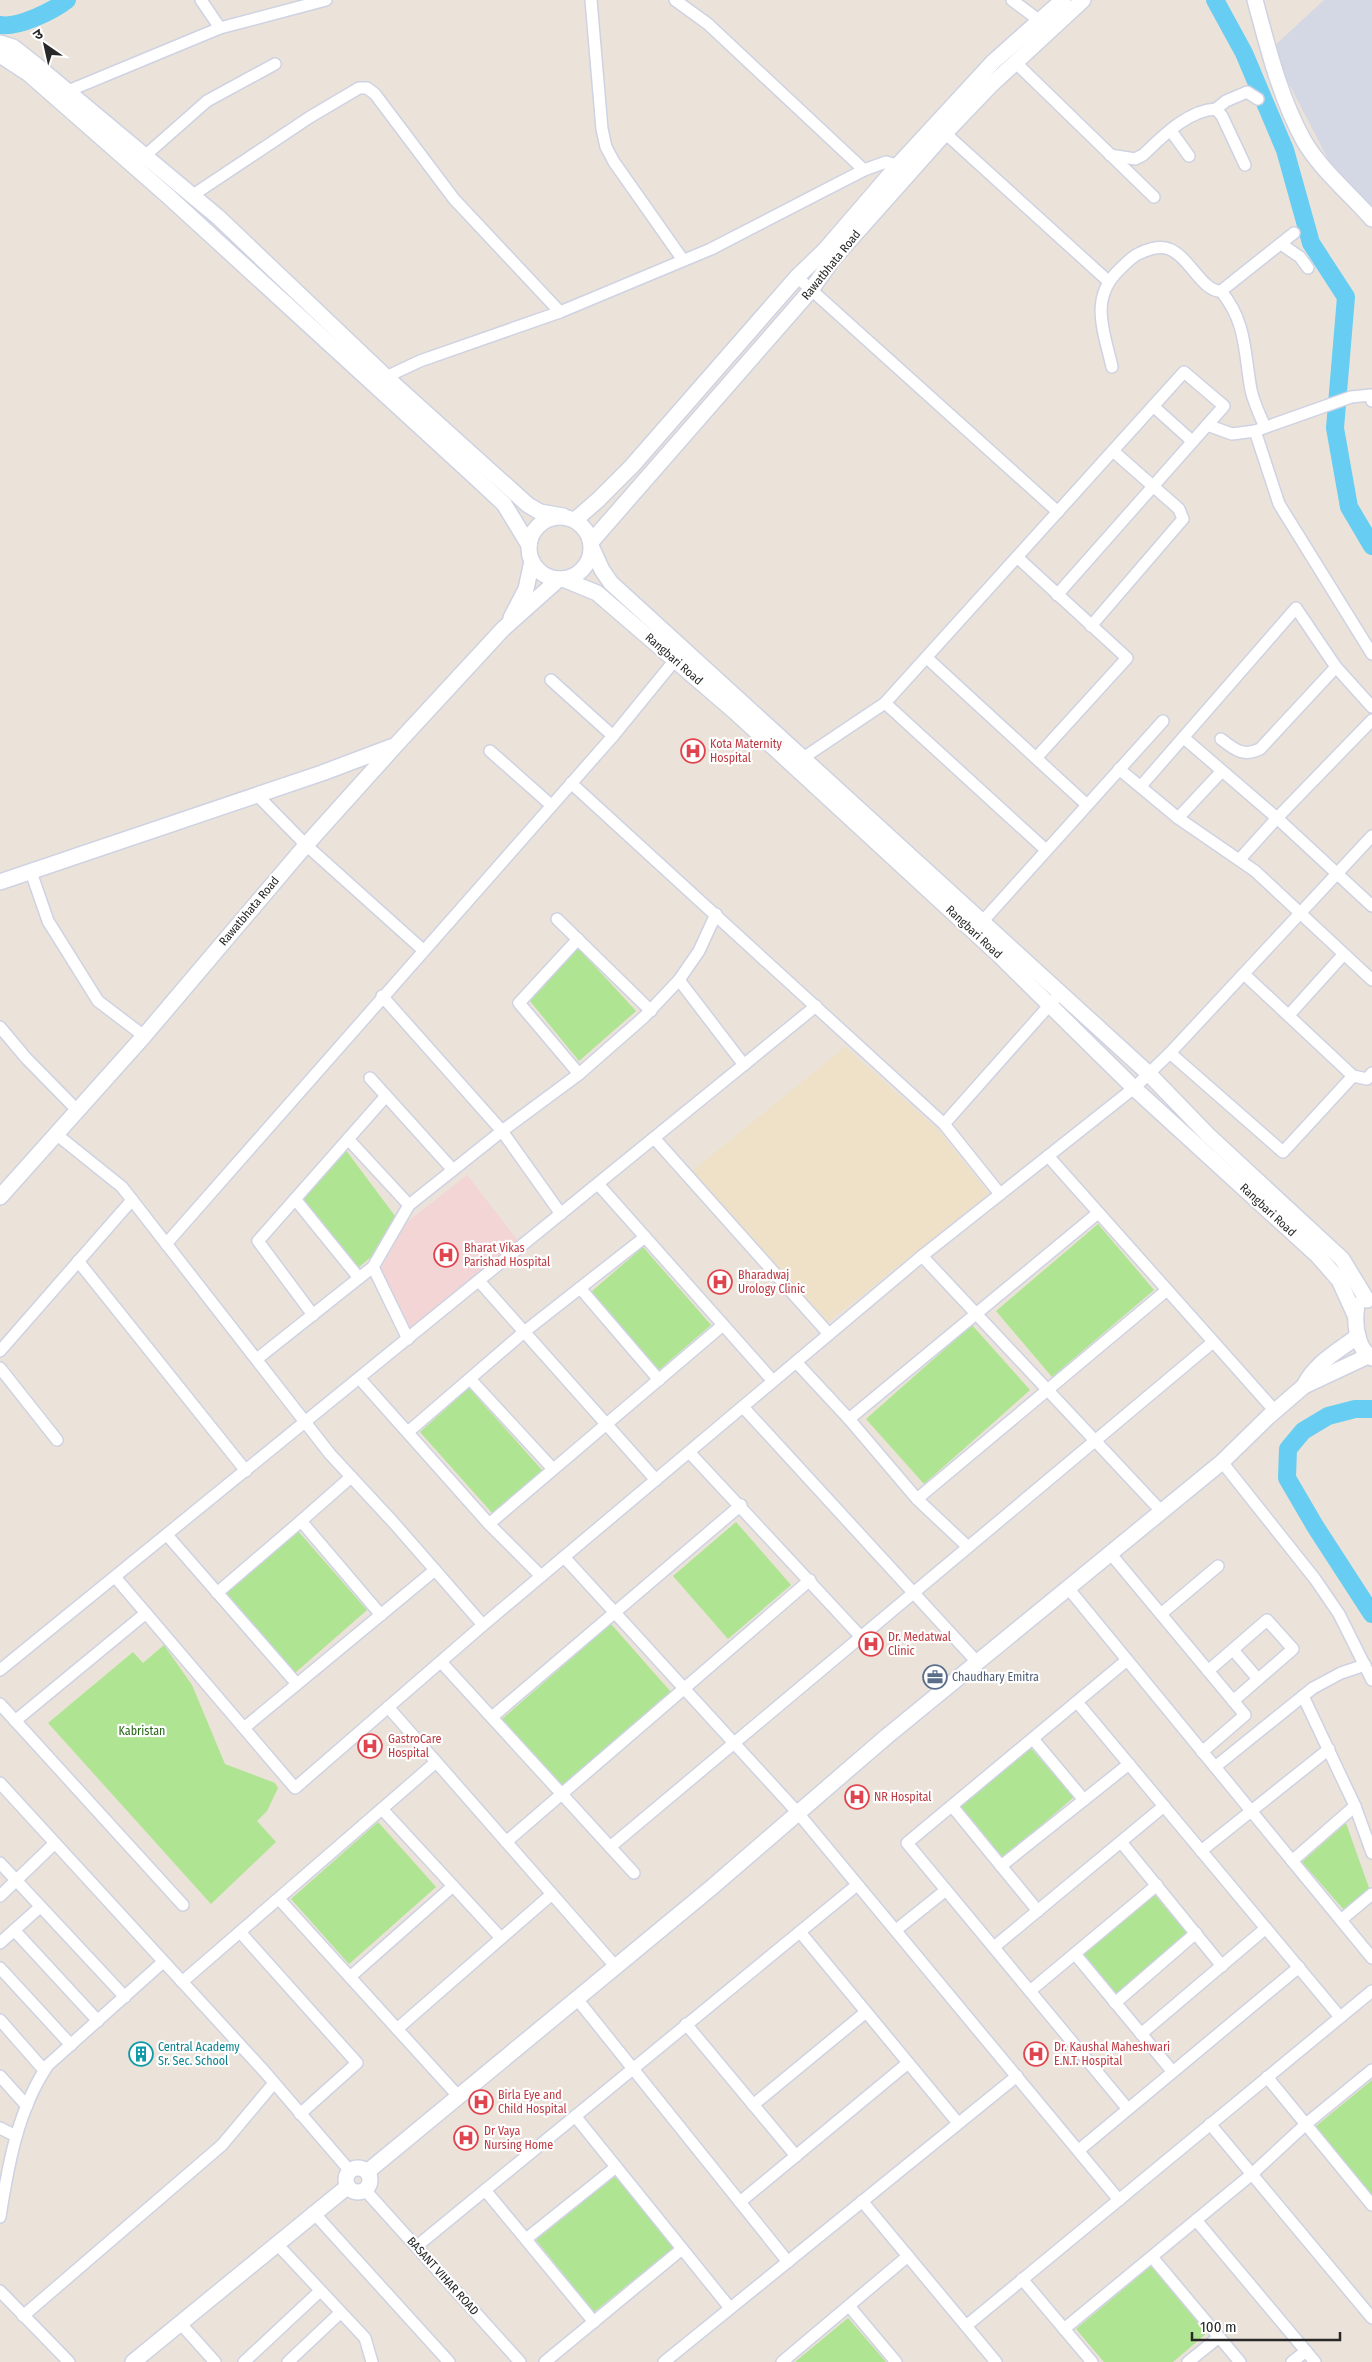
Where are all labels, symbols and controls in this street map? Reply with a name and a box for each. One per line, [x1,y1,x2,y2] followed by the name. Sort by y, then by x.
[20,20,70,70] north arrow
[30,25,47,44] text: उ
[799,227,863,303] street label: Rawatbhata Road
[642,630,706,688] street label: Rangbari Road
[710,737,783,765] place label: Kota Maternity Hospital
[680,738,706,764] hospital icon: Kota Maternity Hospital
[216,874,282,948] street label: Rawatbhata Road
[943,903,1005,961] street label: Rangbari Road
[1237,1181,1299,1239] street label: Rangbari Road
[464,1241,550,1269] place label: Bharat Vikas Parishad Hospital
[433,1242,459,1268] hospital icon: Bharat Vikas Parishad Hospital
[738,1268,805,1296] place label: Bharadwaj Urology Clinic
[707,1269,733,1295] hospital icon: Bharadwaj Urology Clinic
[888,1630,951,1658] place label: Dr. Medatwal Clinic
[858,1631,884,1657] hospital icon: Dr. Medatwal Clinic
[922,1664,948,1690] office icon: Chaudhary Emitra
[952,1670,1039,1684] place label: Chaudhary Emitra
[119,1724,165,1738] park label: Kabristan
[388,1732,442,1760] place label: GastroCare Hospital
[357,1733,383,1759] hospital icon: GastroCare Hospital
[844,1784,870,1810] hospital icon: NR Hospital
[874,1790,932,1804] place label: NR Hospital
[158,2040,240,2068] place label: Central Academy Sr. Sec. School
[1054,2040,1170,2068] place label: Dr. Kaushal Maheshwari E.N.T. Hospital
[128,2041,154,2067] building icon: Central Academy Sr. Sec. School
[1023,2041,1049,2067] hospital icon: Dr. Kaushal Maheshwari E.N.T. Hospital
[498,2088,567,2116] place label: Birla Eye and Child Hospital
[468,2089,494,2115] hospital icon: Birla Eye and Child Hospital
[484,2124,553,2152] place label: Dr Vaya Nursing Home
[453,2125,479,2151] hospital icon: Dr Vaya Nursing Home
[404,2234,482,2318] street label: BASANT VIHAR ROAD
[1192,2310,1340,2342] scale bar
[1200,2318,1237,2336] text: 100 m

